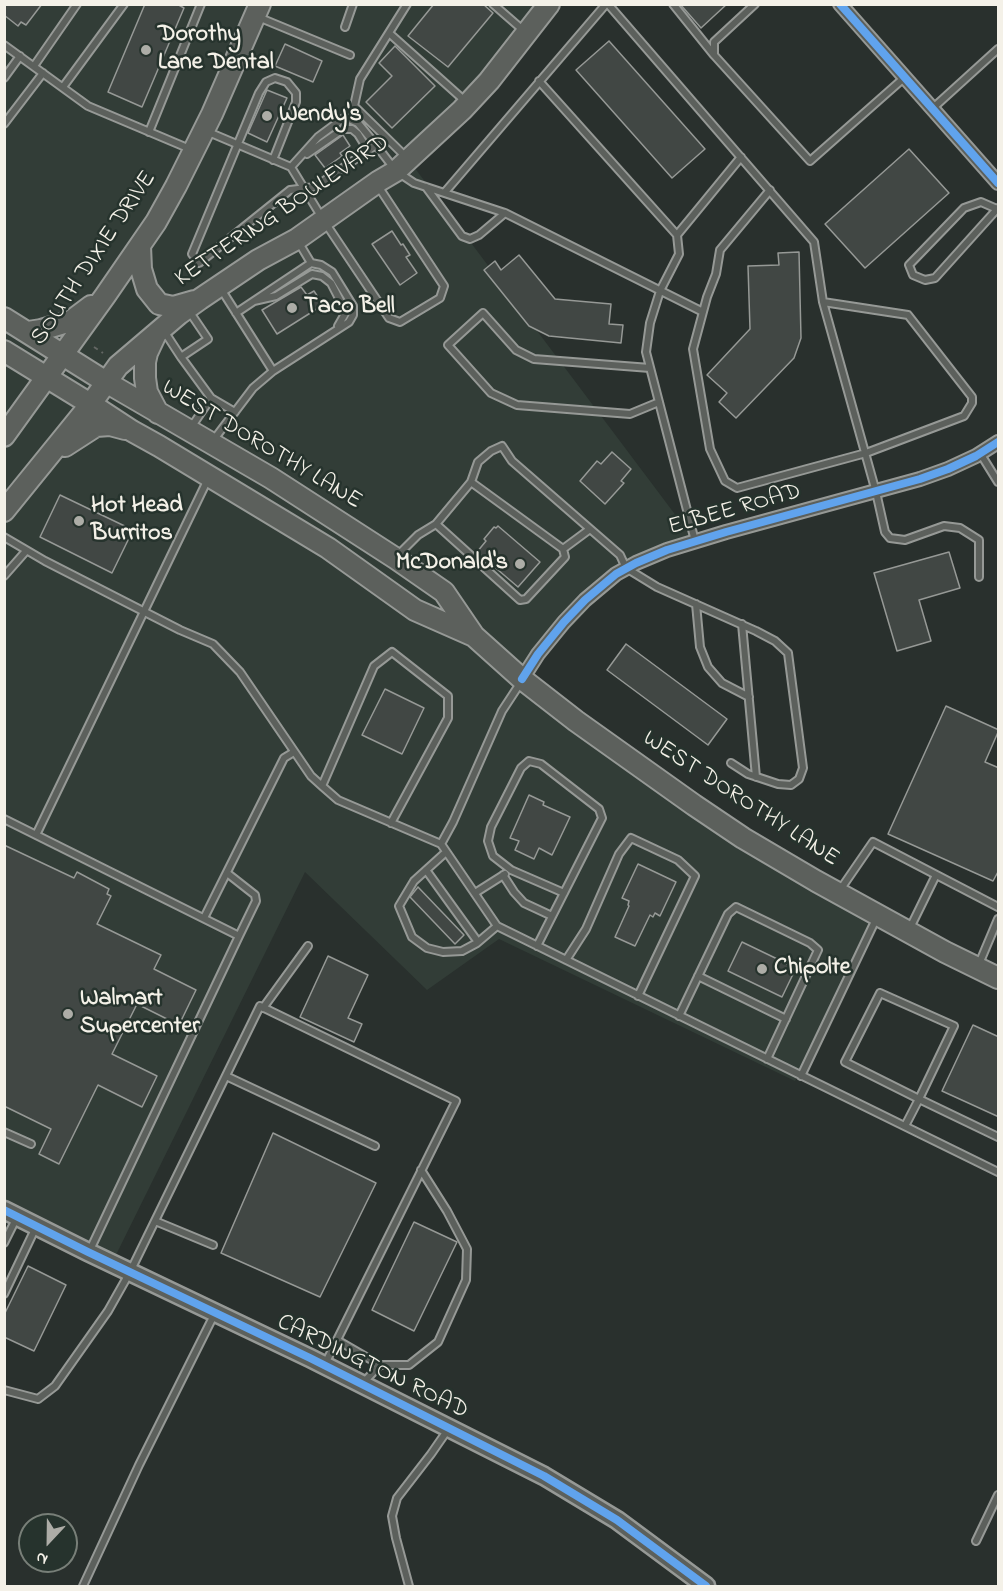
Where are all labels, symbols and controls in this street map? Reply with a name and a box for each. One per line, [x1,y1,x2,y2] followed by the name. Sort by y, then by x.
[158,22,274,78] place label: Dorothy Lane Dental
[139,43,153,57] marker: Dorothy Lane Dental
[279,102,362,130] place label: Wendy's
[260,109,274,123] marker: Wendy's
[171,130,395,294] street label: KETTERING BOULEVARD
[26,166,164,352] street label: SOUTH DIXIE DRIVE
[304,294,395,322] place label: Taco Bell
[285,301,299,315] marker: Taco Bell
[156,375,366,517] street label: WEST DOROTHY LANE
[665,478,805,544] street label: ELBEE ROAD
[91,493,183,549] place label: Hot Head Burritos
[72,514,86,528] marker: Hot Head Burritos
[396,550,508,578] place label: McDonald's
[513,557,527,571] marker: McDonald's
[636,726,844,874] street label: WEST DOROTHY LANE
[774,955,851,983] place label: Chipolte
[755,962,769,976] marker: Chipolte
[80,986,200,1042] place label: Walmart Supercenter
[61,1007,75,1021] marker: Walmart Supercenter
[272,1309,472,1427] street label: CARDINGTON ROAD
[18,1513,78,1573] north arrow
[32,1545,52,1571] text: N

